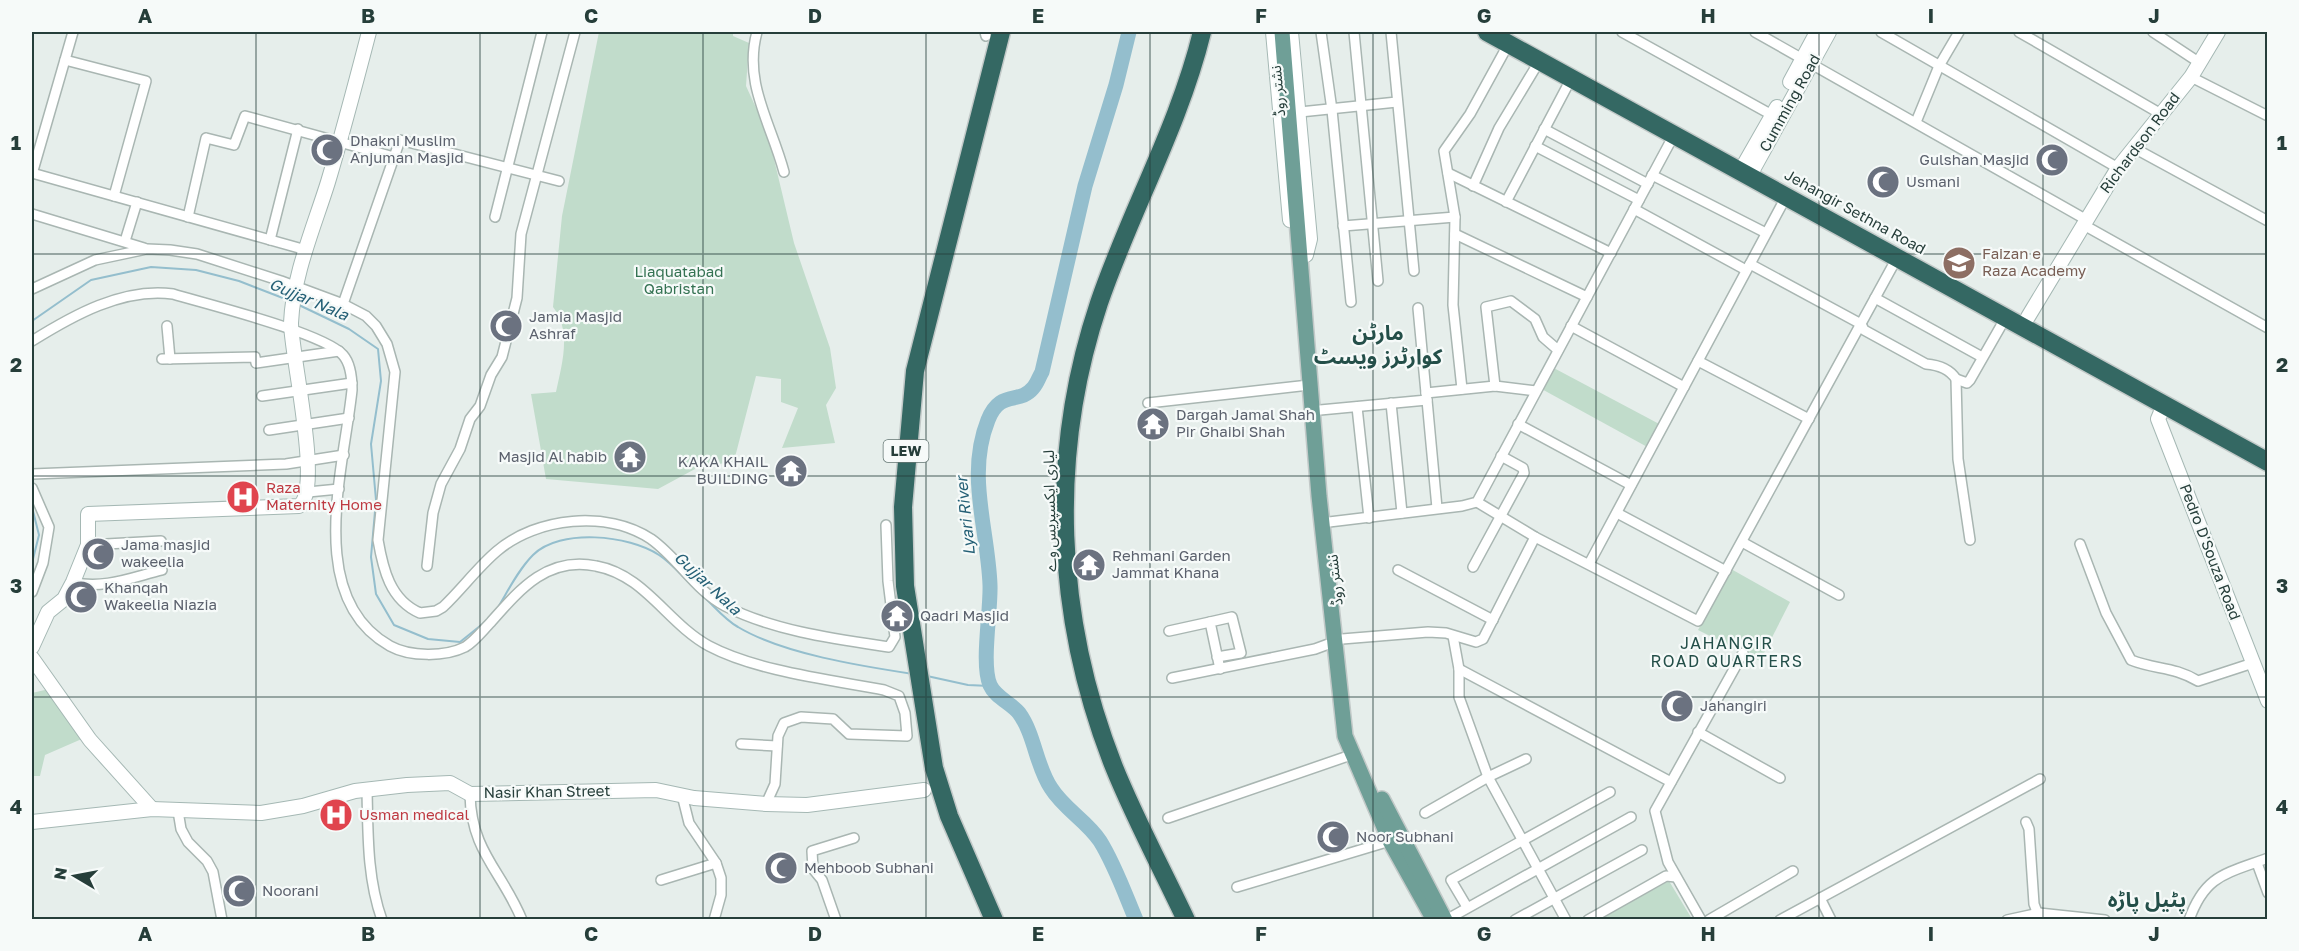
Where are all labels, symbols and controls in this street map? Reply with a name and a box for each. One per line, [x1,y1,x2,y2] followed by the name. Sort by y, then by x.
[138,3,152,27] text: A
[361,3,375,27] text: B
[584,3,598,27] text: C
[808,3,822,27] text: D
[1032,3,1044,27] text: E
[1255,3,1267,27] text: F
[1477,3,1491,27] text: G
[1700,3,1716,27] text: H
[1928,3,1934,27] text: I
[2148,3,2160,27] text: J
[1755,51,1823,154] street label: Cumming Road
[1266,65,1289,117] street label: نشتر روڈ
[2095,88,2183,196] street label: Richardson Road
[11,130,21,154] text: 1
[2277,130,2287,154] text: 1
[350,131,464,166] place label: Dhakni Muslim Anjuman Masjid
[309,132,345,168] mosque icon: Dhakni Muslim Anjuman Masjid
[2034,142,2070,178] mosque icon: Gulshan Masjid
[1919,150,2029,168] place label: Gulshan Masjid
[1865,164,1901,200] mosque icon: Usmani
[1782,165,1929,257] street label: Jehangir Sethna Road
[1906,172,1960,190] place label: Usmani
[1982,244,2087,279] place label: Faizan e Raza Academy
[1941,245,1977,281] school or university icon: Faizan e Raza Academy
[634,262,724,297] park label: Liaquatabad Qabristan
[266,273,353,325] water label: Gujjar Nala
[529,307,622,342] place label: Jamia Masjid Ashraf
[488,308,524,344] mosque icon: Jamia Masjid Ashraf
[1314,319,1443,369] district label: مارٹن کوارٹرز ویسٹ
[10,352,22,376] text: 2
[2276,352,2288,376] text: 2
[1176,405,1315,440] place label: Dargah Jamal Shah Pir Ghaibi Shah
[1135,406,1171,442] temple icon: Dargah Jamal Shah Pir Ghaibi Shah
[612,439,648,475] temple icon: Masjid Al habib
[884,440,928,462] road number: LEW
[498,447,607,465] place label: Masjid Al habib
[1039,450,1061,572] street label: لیاری ایکسپریس وے
[678,452,768,487] place label: KAKA KHAIL BUILDING
[773,453,809,489] temple icon: KAKA KHAIL BUILDING
[951,473,979,556] water label: Lyari River
[266,478,382,513] place label: Raza Maternity Home
[225,479,261,515] hospital icon: Raza Maternity Home
[2177,481,2245,622] street label: Pedro D'Souza Road
[121,535,210,570] place label: Jama masjid wakeelia
[80,536,116,572] mosque icon: Jama masjid wakeelia
[1112,546,1231,581] place label: Rehmani Garden Jammat Khana
[670,547,746,620] water label: Gujjar Nala
[1071,547,1107,583] temple icon: Rehmani Garden Jammat Khana
[1322,553,1347,607] street label: نشتر روڈ
[10,573,22,597] text: 3
[2276,573,2288,597] text: 3
[104,578,217,613] place label: Khanqah Wakeelia Niazia
[63,579,99,615] mosque icon: Khanqah Wakeelia Niazia
[879,598,915,634] temple icon: Qadri Masjid
[920,606,1009,624] place label: Qadri Masjid
[1650,633,1804,671] district label: JAHANGIR ROAD QUARTERS
[1659,688,1695,724] mosque icon: Jahangiri
[1700,696,1767,714] place label: Jahangiri
[483,781,611,801] street label: Nasir Khan Street
[10,794,22,818] text: 4
[2276,794,2288,818] text: 4
[318,797,354,833] hospital icon: Usman medical
[359,805,469,823] place label: Usman medical
[1315,819,1351,855] mosque icon: Noor Subhani
[1356,827,1454,845] place label: Noor Subhani
[45,846,105,906] north arrow
[763,850,799,886] mosque icon: Mehboob Subhani
[804,858,934,876] place label: Mehboob Subhani
[49,866,71,881] text: N
[221,873,257,909] mosque icon: Noorani
[262,881,319,899] place label: Noorani
[2108,886,2186,914] district label: پٹیل پاڑہ
[138,921,152,945] text: A
[361,921,375,945] text: B
[584,921,598,945] text: C
[808,921,822,945] text: D
[1032,921,1044,945] text: E
[1255,921,1267,945] text: F
[1477,921,1491,945] text: G
[1700,921,1716,945] text: H
[1928,921,1934,945] text: I
[2148,921,2160,945] text: J

